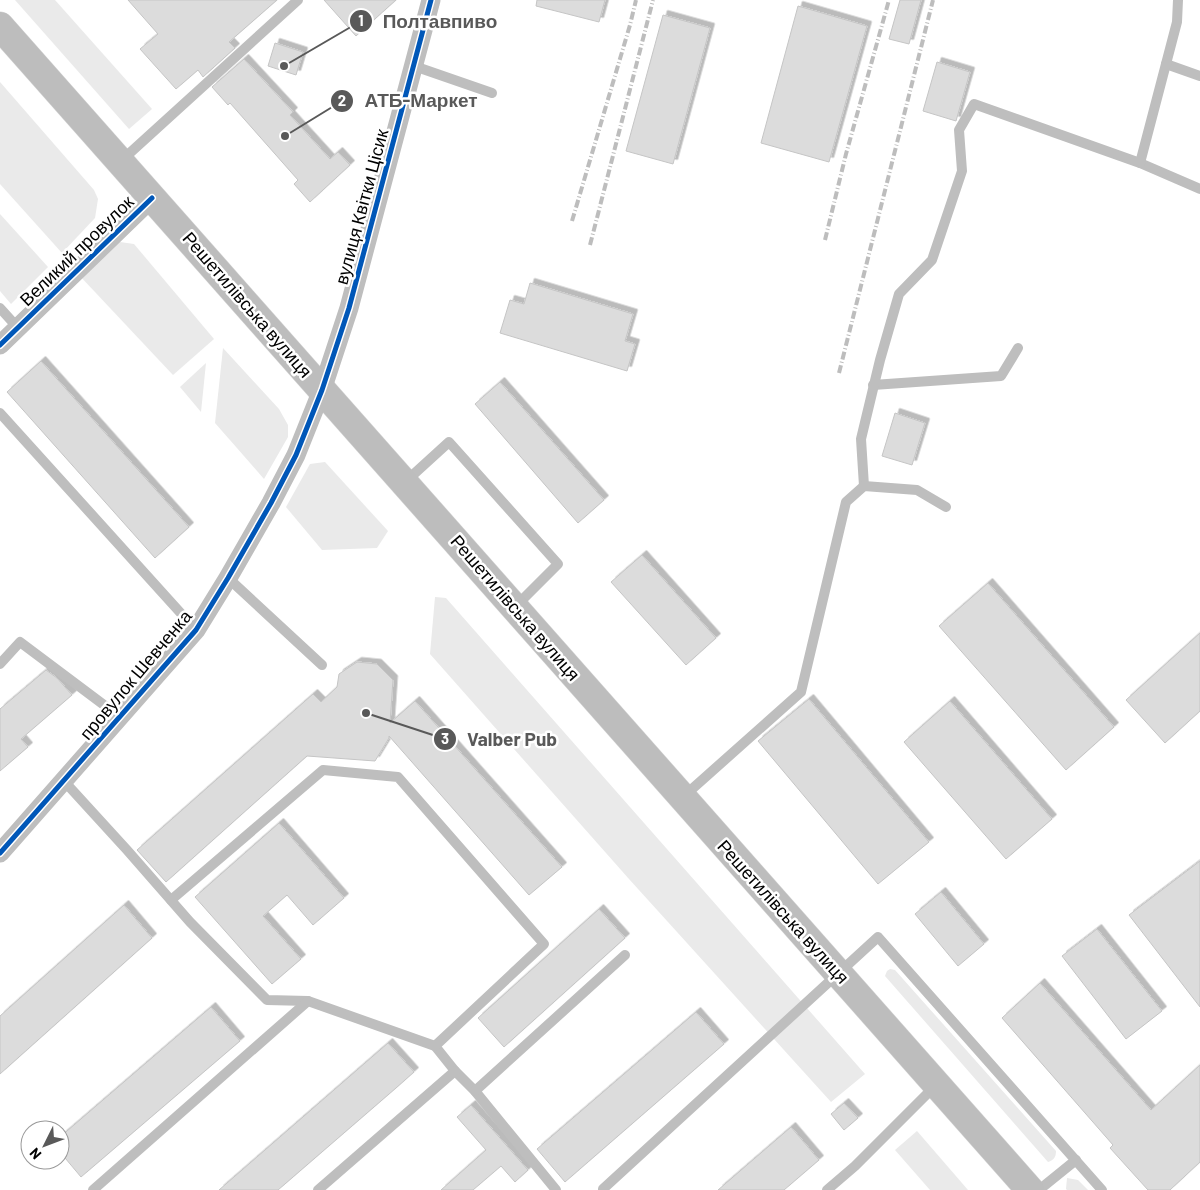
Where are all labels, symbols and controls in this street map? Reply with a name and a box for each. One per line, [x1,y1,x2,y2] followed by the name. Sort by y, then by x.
[348,4,508,38] callout: Полтавпиво
[383,9,497,32] text: Полтавпиво
[358,11,364,29] text: 1
[329,84,487,118] callout: АТБ-Маркет
[364,88,478,111] text: АТБ-Маркет
[338,91,346,109] text: 2
[330,126,392,287] street label: вулиця Квітки Цісик
[15,190,138,310] street label: Великий провулок
[178,227,317,382] street label: Решетилівська вулиця
[446,530,585,685] street label: Решетилівська вулиця
[75,604,197,744] street label: провулок Шевченка
[432,722,567,756] callout: Valber Pub
[467,727,557,750] text: Valber Pub
[441,729,449,747] text: 3
[713,835,854,988] street label: Решетилівська вулиця
[20,1120,70,1170] north arrow
[26,1145,44,1163] text: N

